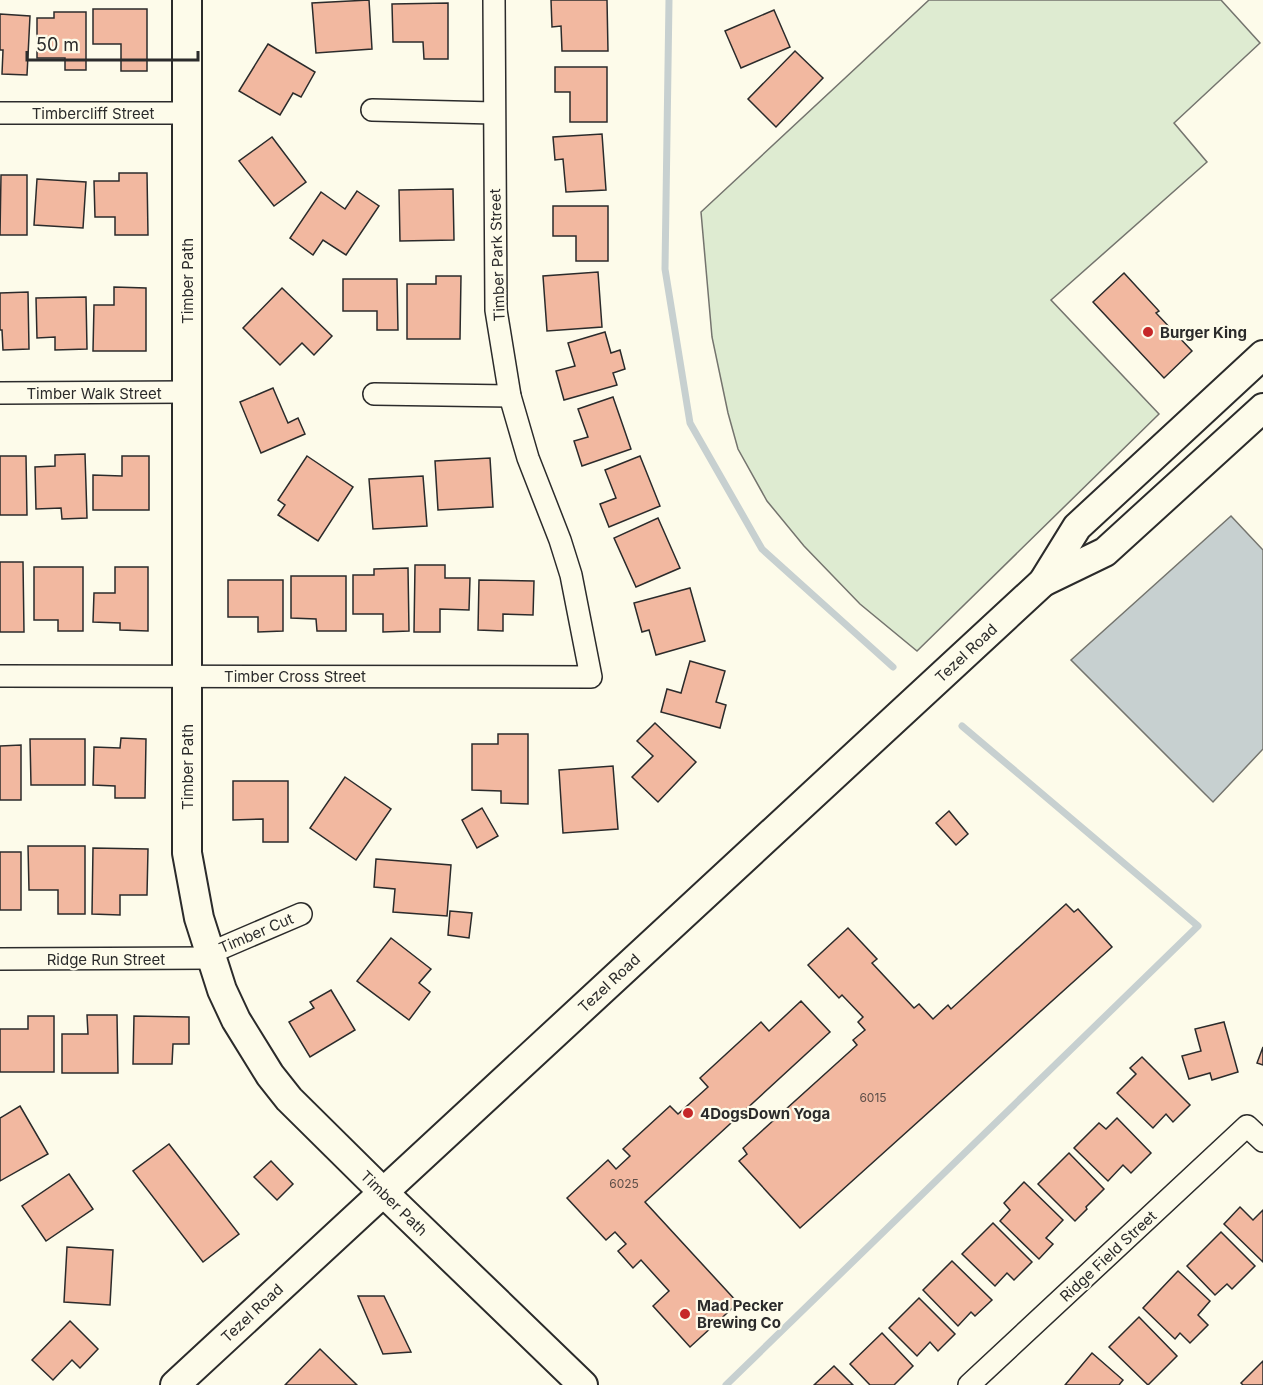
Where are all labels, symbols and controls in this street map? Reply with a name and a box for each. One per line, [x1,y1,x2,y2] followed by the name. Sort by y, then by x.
[27,24,198,62] scale bar
[36,34,79,55] text: 50 m
[32,104,154,123] street label: Timbercliff Street
[485,188,509,322] street label: Timber Park Street
[178,238,197,324] street label: Timber Path
[1160,323,1247,342] place label: Burger King
[1141,325,1155,339] marker: Burger King
[26,384,162,403] street label: Timber Walk Street
[931,619,1001,687] street label: Tezel Road
[224,667,366,686] street label: Timber Cross Street
[178,724,197,810] street label: Timber Path
[216,909,296,957] street label: Timber Cut
[574,949,644,1017] street label: Tezel Road
[47,950,165,969] street label: Ridge Run Street
[859,1090,887,1105] house number: 6015
[700,1104,830,1123] place label: 4DogsDown Yoga
[681,1106,695,1120] marker: 4DogsDown Yoga
[356,1166,432,1240] street label: Timber Path
[609,1176,639,1191] house number: 6025
[1056,1206,1160,1306] street label: Ridge Field Street
[217,1279,287,1347] street label: Tezel Road
[697,1296,783,1332] place label: Mad Pecker Brewing Co
[678,1307,692,1321] marker: Mad Pecker Brewing Co

